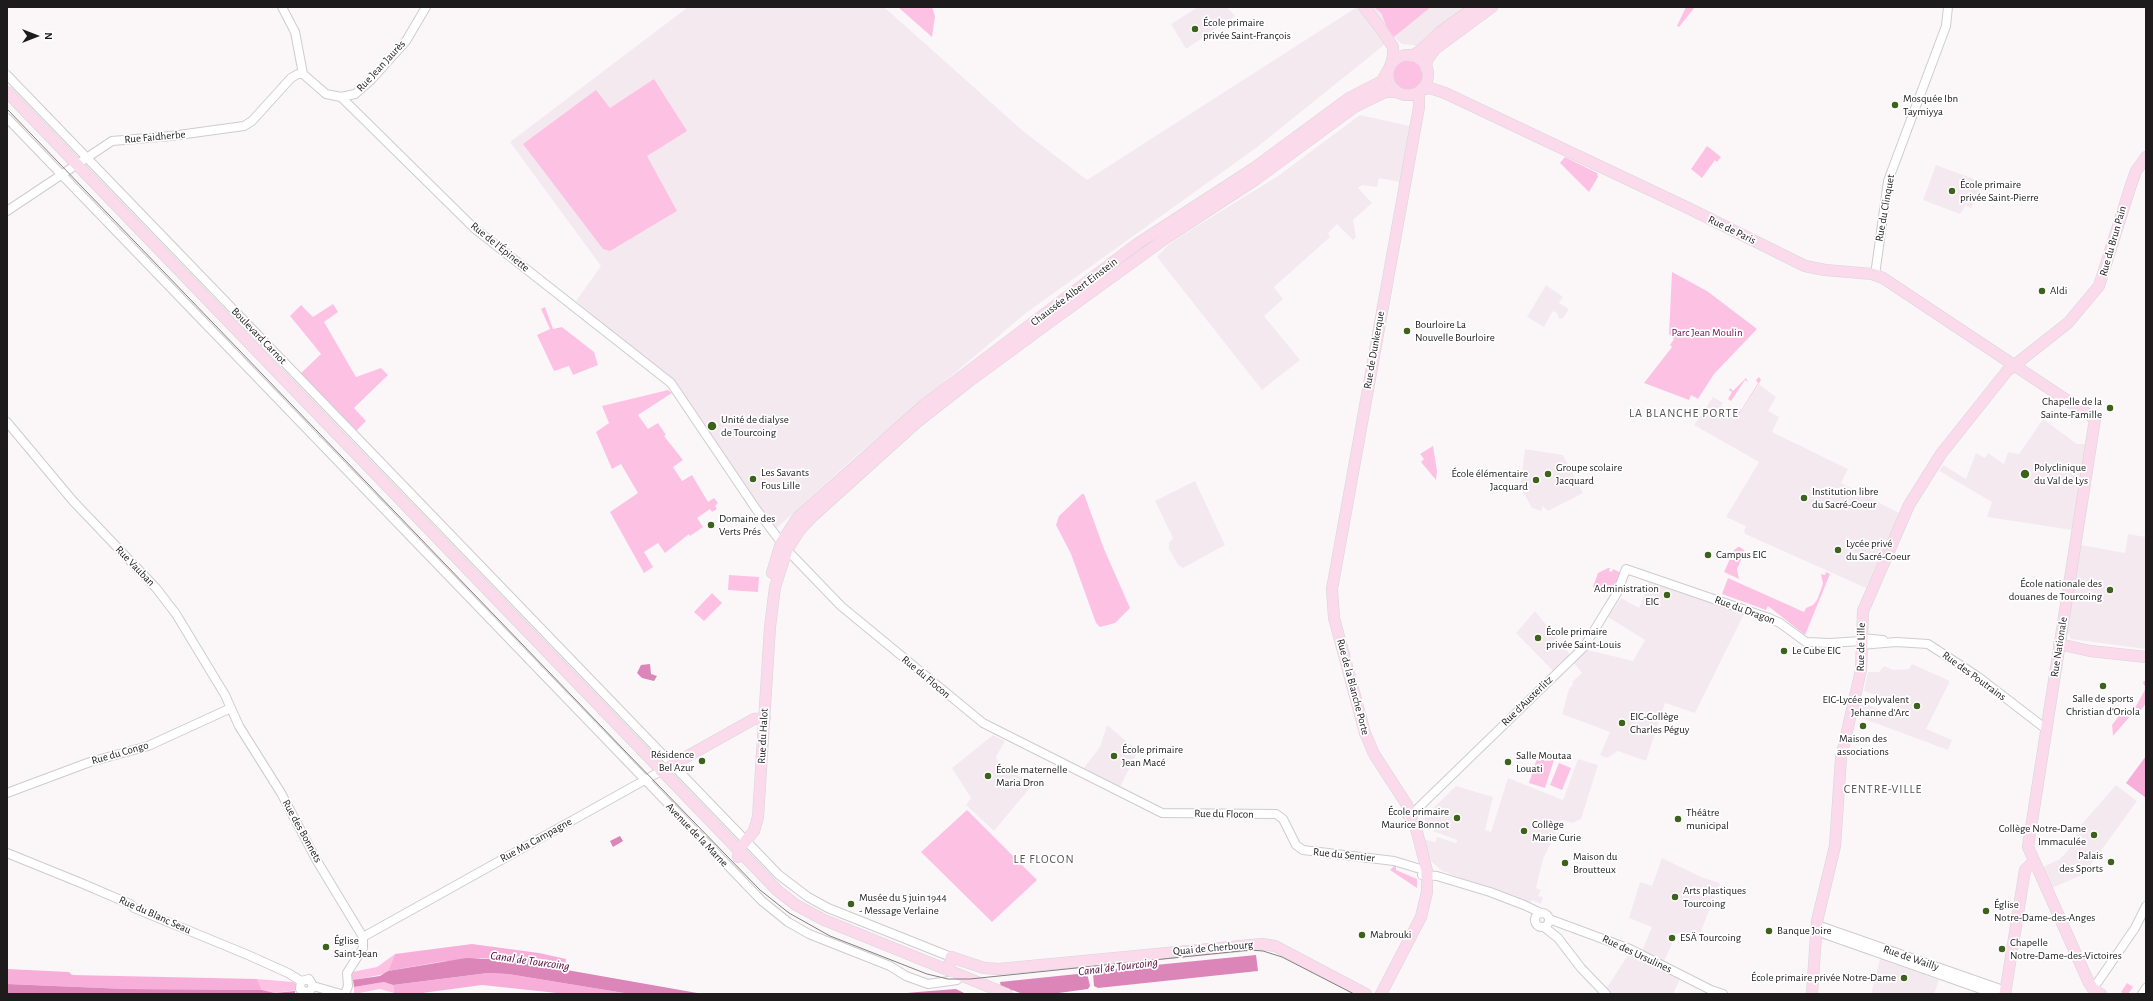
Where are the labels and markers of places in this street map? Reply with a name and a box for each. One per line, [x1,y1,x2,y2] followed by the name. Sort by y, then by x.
[1203,16,1291,42] place label: École primaire privée Saint-François
[1190,24,1200,34] marker: École primaire privée Saint-François
[1903,92,1958,118] place label: Mosquée Ibn Taymiyya
[1890,100,1900,110] marker: Mosquée Ibn Taymiyya
[1960,178,2039,204] place label: École primaire privée Saint-Pierre
[1947,186,1957,196] marker: École primaire privée Saint-Pierre
[2050,284,2067,298] place label: Aldi
[2037,286,2047,296] marker: Aldi
[1415,318,1495,344] place label: Bourloire La Nouvelle Bourloire
[1402,326,1412,336] marker: Bourloire La Nouvelle Bourloire
[2041,395,2102,421] place label: Chapelle de la Sainte-Famille
[2105,403,2115,413] marker: Chapelle de la Sainte-Famille
[721,413,789,439] place label: Unité de dialyse de Tourcoing
[706,420,718,432] marker: Unité de dialyse de Tourcoing
[1556,461,1622,487] place label: Groupe scolaire Jacquard
[2034,461,2088,487] place label: Polyclinique du Val de Lys
[761,466,809,492] place label: Les Savants Fous Lille
[1451,467,1528,493] place label: École élémentaire Jacquard
[2019,468,2031,480] marker: Polyclinique du Val de Lys
[1543,469,1553,479] marker: Groupe scolaire Jacquard
[748,474,758,484] marker: Les Savants Fous Lille
[1531,475,1541,485] marker: École élémentaire Jacquard
[1812,485,1878,511] place label: Institution libre du Sacré-Coeur
[1799,493,1809,503] marker: Institution libre du Sacré-Coeur
[719,512,775,538] place label: Domaine des Verts Prés
[706,520,716,530] marker: Domaine des Verts Prés
[1846,537,1910,563] place label: Lycée privé du Sacré-Coeur
[1833,545,1843,555] marker: Lycée privé du Sacré-Coeur
[1716,548,1766,562] place label: Campus EIC
[1703,550,1713,560] marker: Campus EIC
[2009,577,2102,603] place label: École nationale des douanes de Tourcoing
[1594,582,1659,608] place label: Administration EIC
[2105,585,2115,595] marker: École nationale des douanes de Tourcoing
[1662,590,1672,600] marker: Administration EIC
[1546,625,1621,651] place label: École primaire privée Saint-Louis
[1533,633,1543,643] marker: École primaire privée Saint-Louis
[1792,644,1841,658] place label: Le Cube EIC
[1779,646,1789,656] marker: Le Cube EIC
[2098,681,2108,691] marker: Salle de sports Christian d'Oriola
[2066,692,2140,718] place label: Salle de sports Christian d'Oriola
[1823,693,1909,719] place label: EIC-Lycée polyvalent Jehanne d'Arc
[1912,701,1922,711] marker: EIC-Lycée polyvalent Jehanne d'Arc
[1630,710,1689,736] place label: EIC-Collège Charles Péguy
[1617,718,1627,728] marker: EIC-Collège Charles Péguy
[1858,721,1868,731] marker: Maison des associations
[1837,732,1889,758] place label: Maison des associations
[1122,743,1183,769] place label: École primaire Jean Macé
[651,748,694,774] place label: Résidence Bel Azur
[1516,749,1572,775] place label: Salle Moutaa Louati
[1109,751,1119,761] marker: École primaire Jean Macé
[697,756,707,766] marker: Résidence Bel Azur
[1503,757,1513,767] marker: Salle Moutaa Louati
[996,763,1067,789] place label: École maternelle Maria Dron
[983,771,993,781] marker: École maternelle Maria Dron
[1381,805,1449,831] place label: École primaire Maurice Bonnot
[1686,806,1729,832] place label: Théâtre municipal
[1452,813,1462,823] marker: École primaire Maurice Bonnot
[1673,814,1683,824] marker: Théâtre municipal
[1532,818,1581,844] place label: Collège Marie Curie
[1999,822,2086,848] place label: Collège Notre-Dame Immaculée
[1519,826,1529,836] marker: Collège Marie Curie
[2089,830,2099,840] marker: Collège Notre-Dame Immaculée
[2059,849,2103,875] place label: Palais des Sports
[1573,850,1617,876] place label: Maison du Broutteux
[2106,857,2116,867] marker: Palais des Sports
[1560,858,1570,868] marker: Maison du Broutteux
[1683,884,1746,910] place label: Arts plastiques Tourcoing
[859,891,947,917] place label: Musée du 5 juin 1944 - Message Verlaine
[1670,892,1680,902] marker: Arts plastiques Tourcoing
[1994,898,2095,924] place label: Église Notre-Dame-des-Anges
[846,899,856,909] marker: Musée du 5 juin 1944 - Message Verlaine
[1981,906,1991,916] marker: Église Notre-Dame-des-Anges
[1777,924,1832,938] place label: Banque Joire
[1764,926,1774,936] marker: Banque Joire
[1370,928,1411,942] place label: Mabrouki
[1357,930,1367,940] marker: Mabrouki
[1680,931,1741,945] place label: ESÄ Tourcoing
[1667,933,1677,943] marker: ESÄ Tourcoing
[334,934,378,960] place label: Église Saint-Jean
[2010,936,2122,962] place label: Chapelle Notre-Dame-des-Victoires
[321,942,331,952] marker: Église Saint-Jean
[1997,944,2007,954] marker: Chapelle Notre-Dame-des-Victoires
[1751,971,1896,985] place label: École primaire privée Notre-Dame
[1899,973,1909,983] marker: École primaire privée Notre-Dame

